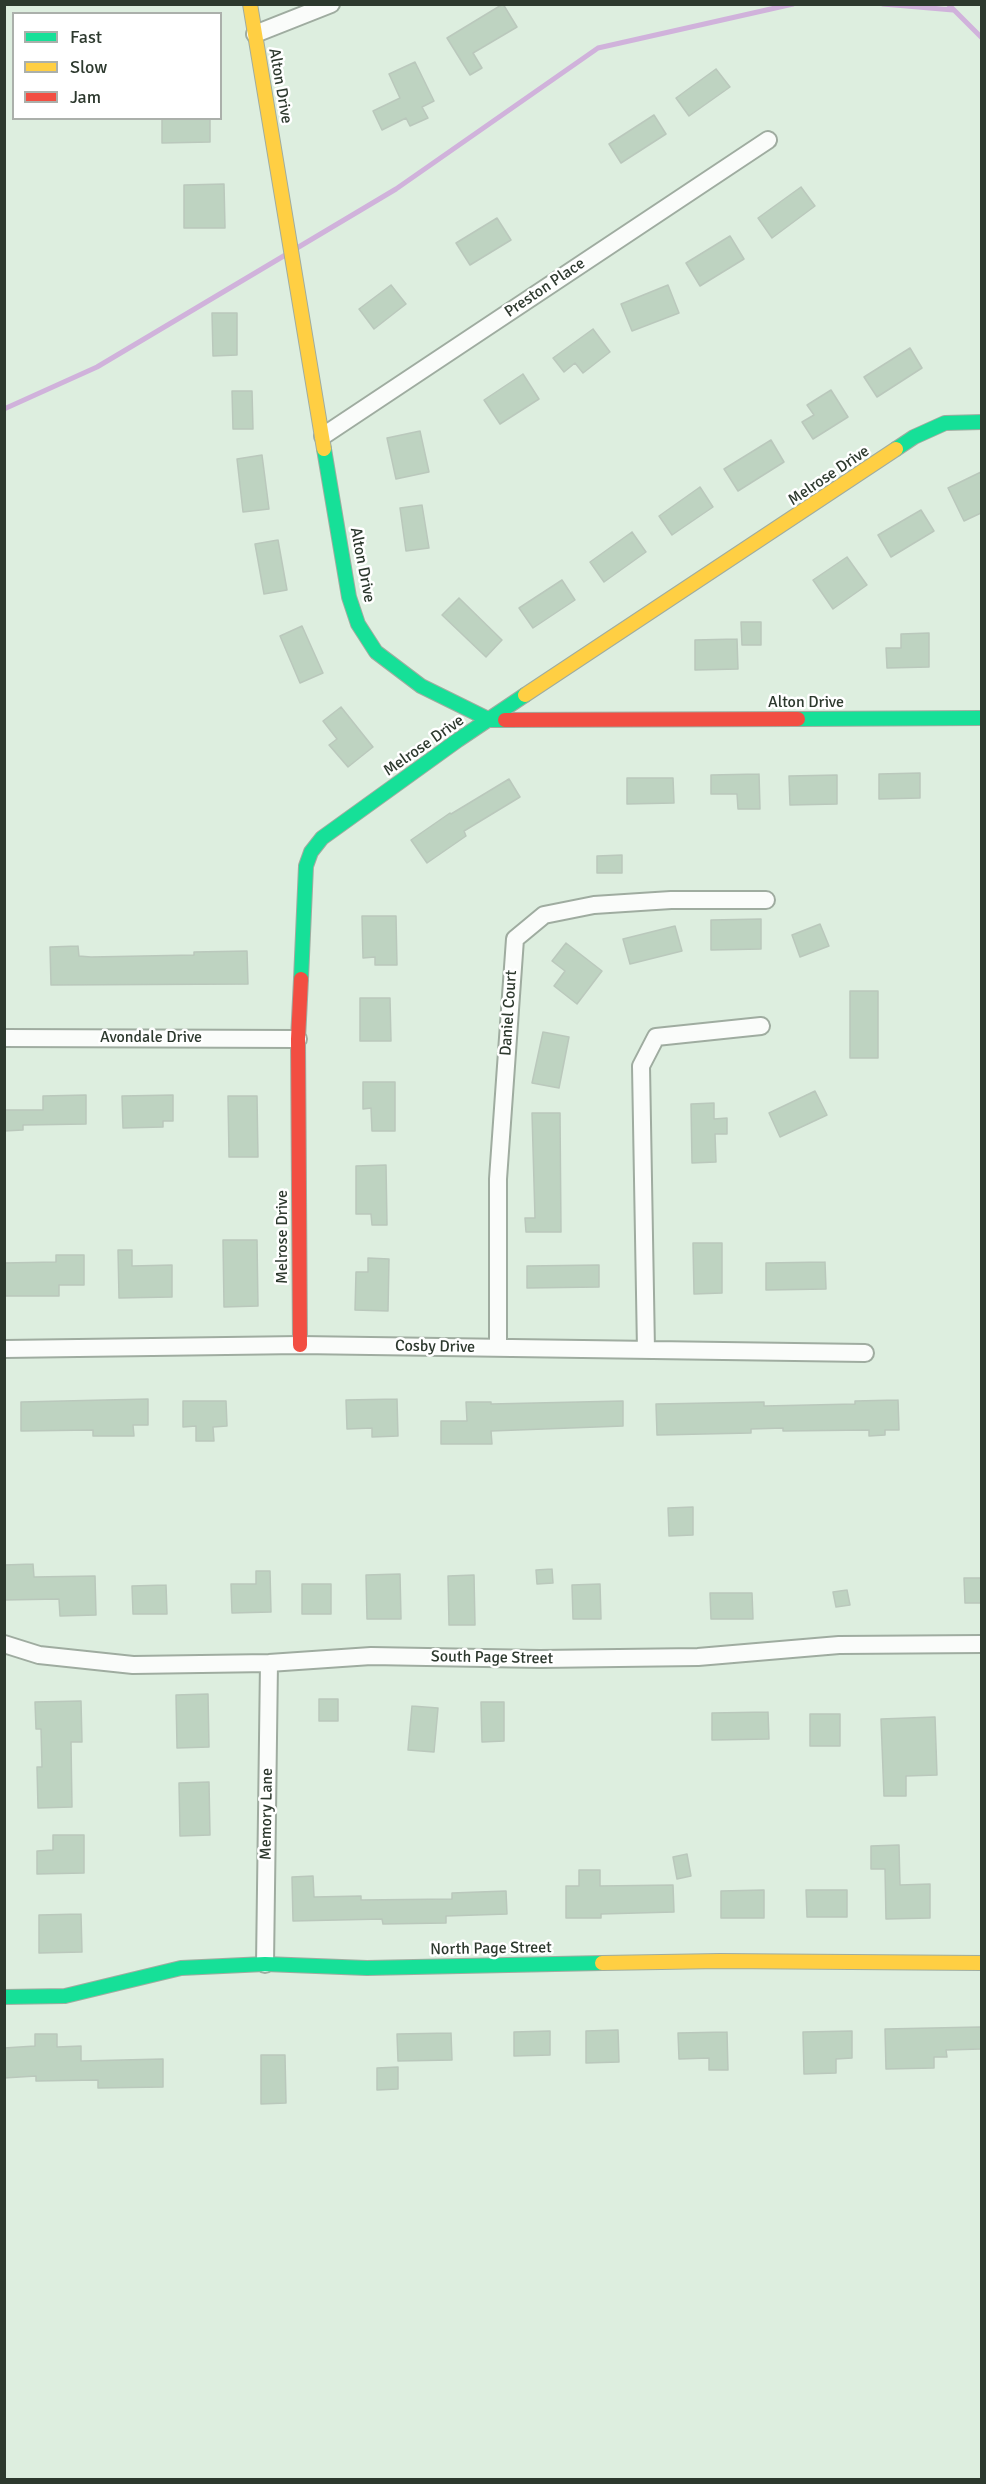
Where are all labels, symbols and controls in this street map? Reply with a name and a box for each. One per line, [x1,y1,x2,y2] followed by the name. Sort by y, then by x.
[12,12,222,120] legend
[70,26,102,48] text: Fast
[264,47,296,125] street label: Alton Drive
[70,56,107,78] text: Slow
[70,86,101,108] text: Jam
[501,254,589,322] street label: Preston Place
[785,442,873,510] street label: Melrose Drive
[345,526,379,604] street label: Alton Drive
[768,693,844,713] street label: Alton Drive
[380,711,468,781] street label: Melrose Drive
[496,969,522,1057] street label: Daniel Court
[100,1028,202,1048] street label: Avondale Drive
[273,1190,293,1284] street label: Melrose Drive
[395,1337,475,1357] street label: Cosby Drive
[431,1647,553,1669] street label: South Page Street
[257,1768,277,1860] street label: Memory Lane
[430,1938,552,1960] street label: North Page Street

